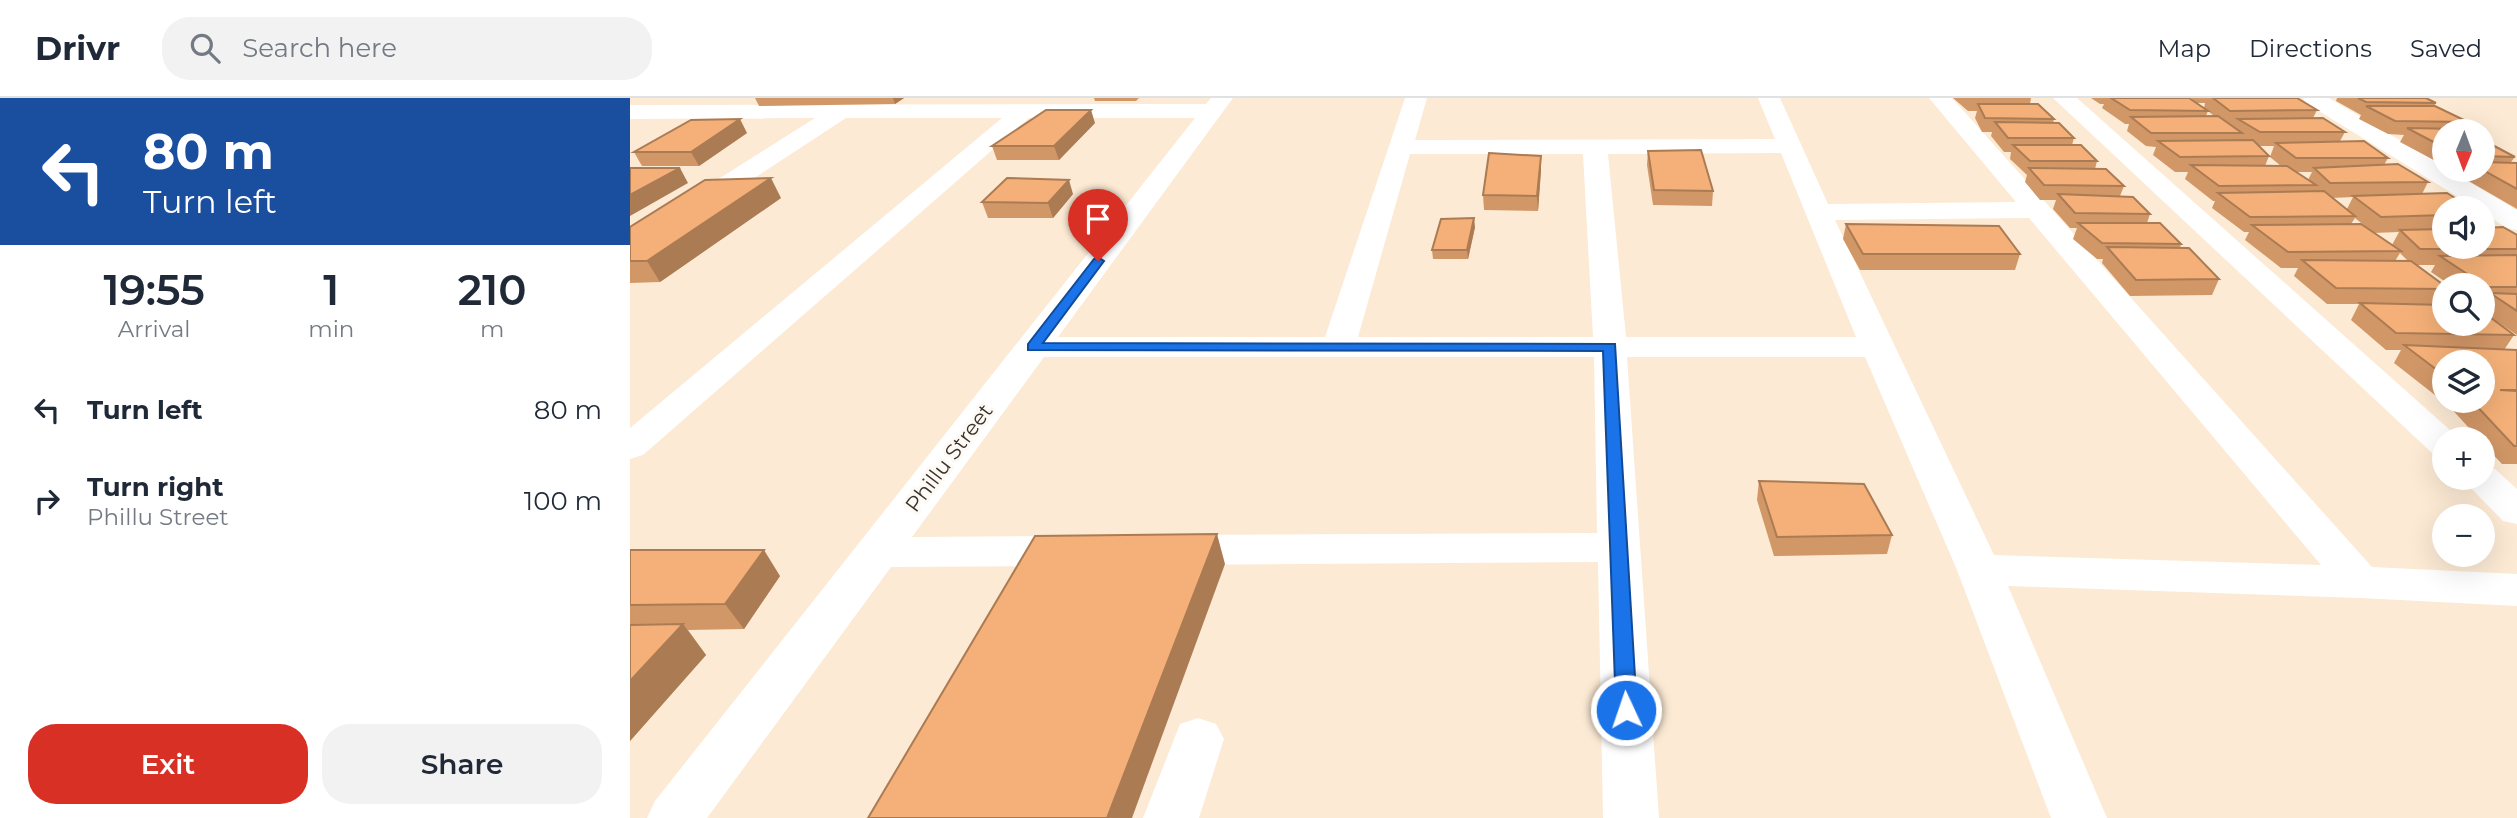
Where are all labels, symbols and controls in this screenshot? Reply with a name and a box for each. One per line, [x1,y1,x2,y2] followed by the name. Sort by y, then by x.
[162,17,652,80] search box
[35,28,120,68] text: Drivr
[186,29,224,67] icon: search
[242,32,397,64] text: Search here
[2158,34,2211,63] text: Map
[2249,34,2372,63] text: Directions
[2410,34,2482,63] text: Saved
[2432,119,2496,182] north arrow
[2432,119,2495,567] map controls
[143,122,274,181] text: 80 m
[28,126,119,217] icon: left
[143,182,277,221] text: Turn left
[1068,189,1128,261] pin
[2432,196,2495,259] button: sound
[1079,200,1117,238] icon: arrive
[103,264,205,316] text: 19:55
[323,264,339,316] text: 1
[458,264,527,316] text: 210
[2432,273,2495,336] button: search
[118,315,190,343] text: Arrival
[308,315,354,343] text: min
[480,315,504,343] text: m
[2432,350,2495,413] button: layers
[28,391,66,429] icon: left
[87,394,203,426] text: Turn left
[534,394,602,426] text: 80 m
[900,399,997,517] street label: Phillu Street
[2432,427,2495,490] button: +
[87,471,223,503] text: Turn right
[28,482,66,520] icon: right
[524,485,602,517] text: 100 m
[87,503,229,531] text: Phillu Street
[2432,504,2495,567] button: −
[1589,673,1663,747] position arrow
[28,724,308,804] button: Exit
[322,724,602,804] button: Share

